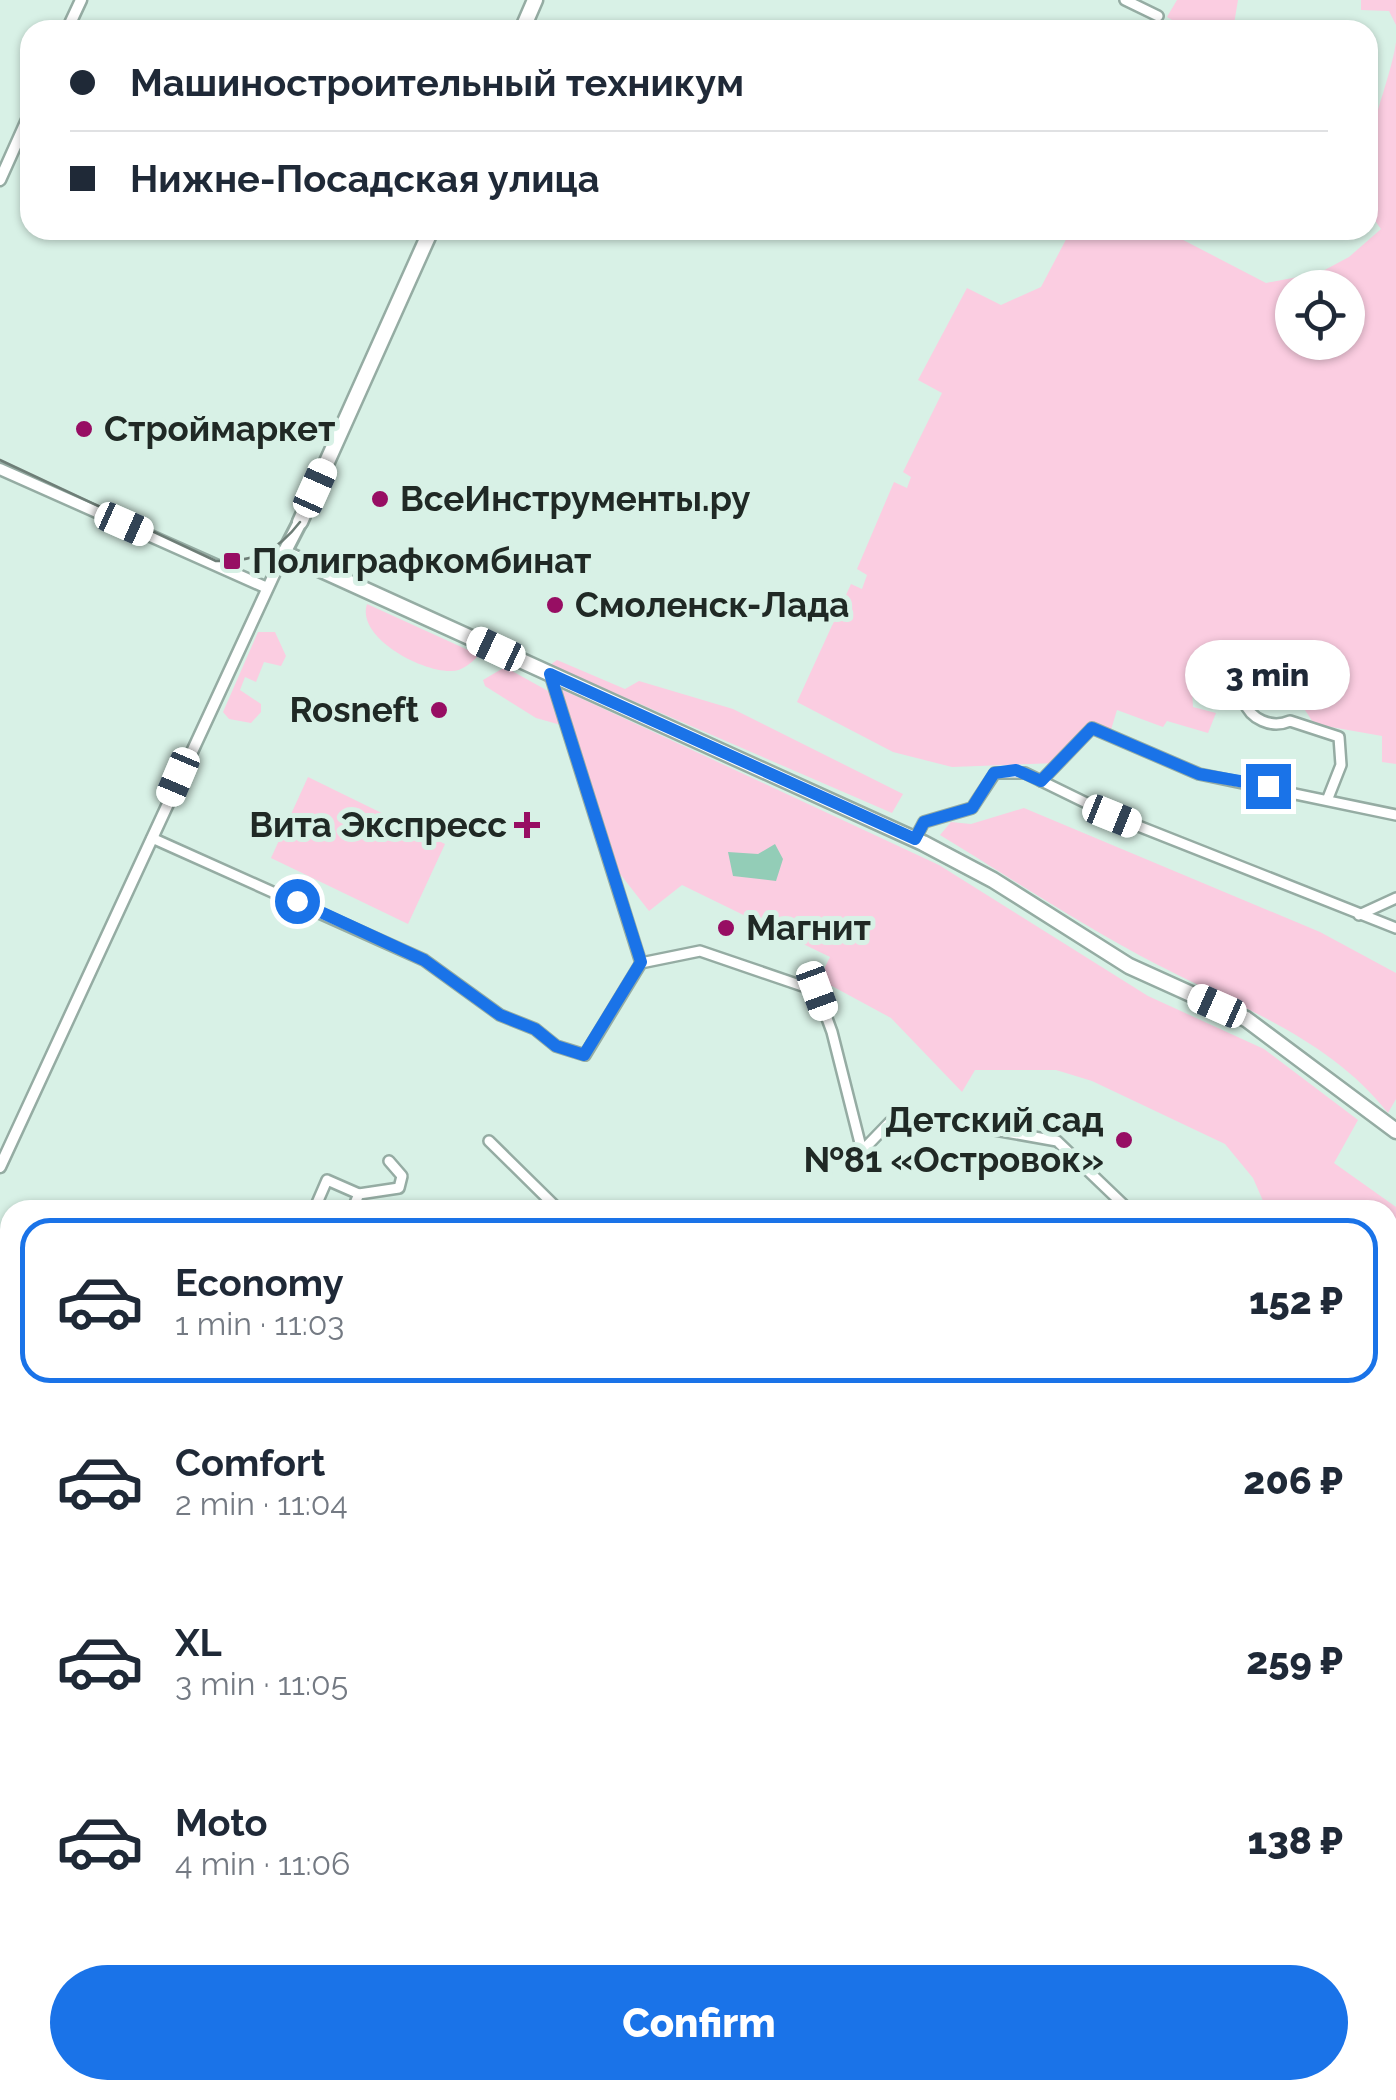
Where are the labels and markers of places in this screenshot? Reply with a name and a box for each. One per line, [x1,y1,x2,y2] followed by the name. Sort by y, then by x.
[104,408,335,449] place label: Строймаркет
[73,418,95,440] marker: Строймаркет
[400,478,751,519] place label: ВсеИнструменты.ру
[369,488,391,510] marker: ВсеИнструменты.ру
[252,540,592,581] place label: Полиграфкомбинат
[221,550,243,572] marker: Полиграфкомбинат
[575,584,849,625] place label: Смоленск-Лада
[544,594,566,616] marker: Смоленск-Лада
[289,689,420,730] place label: Rosneft
[428,699,450,721] marker: Rosneft
[249,804,507,845] place label: Вита Экспресс
[516,814,538,836] marker: Вита Экспресс
[746,907,871,948] place label: Магнит
[715,917,737,939] marker: Магнит
[803,1099,1104,1180] place label: Детский сад №81 «Островок»
[1113,1129,1135,1151] marker: Детский сад №81 «Островок»

